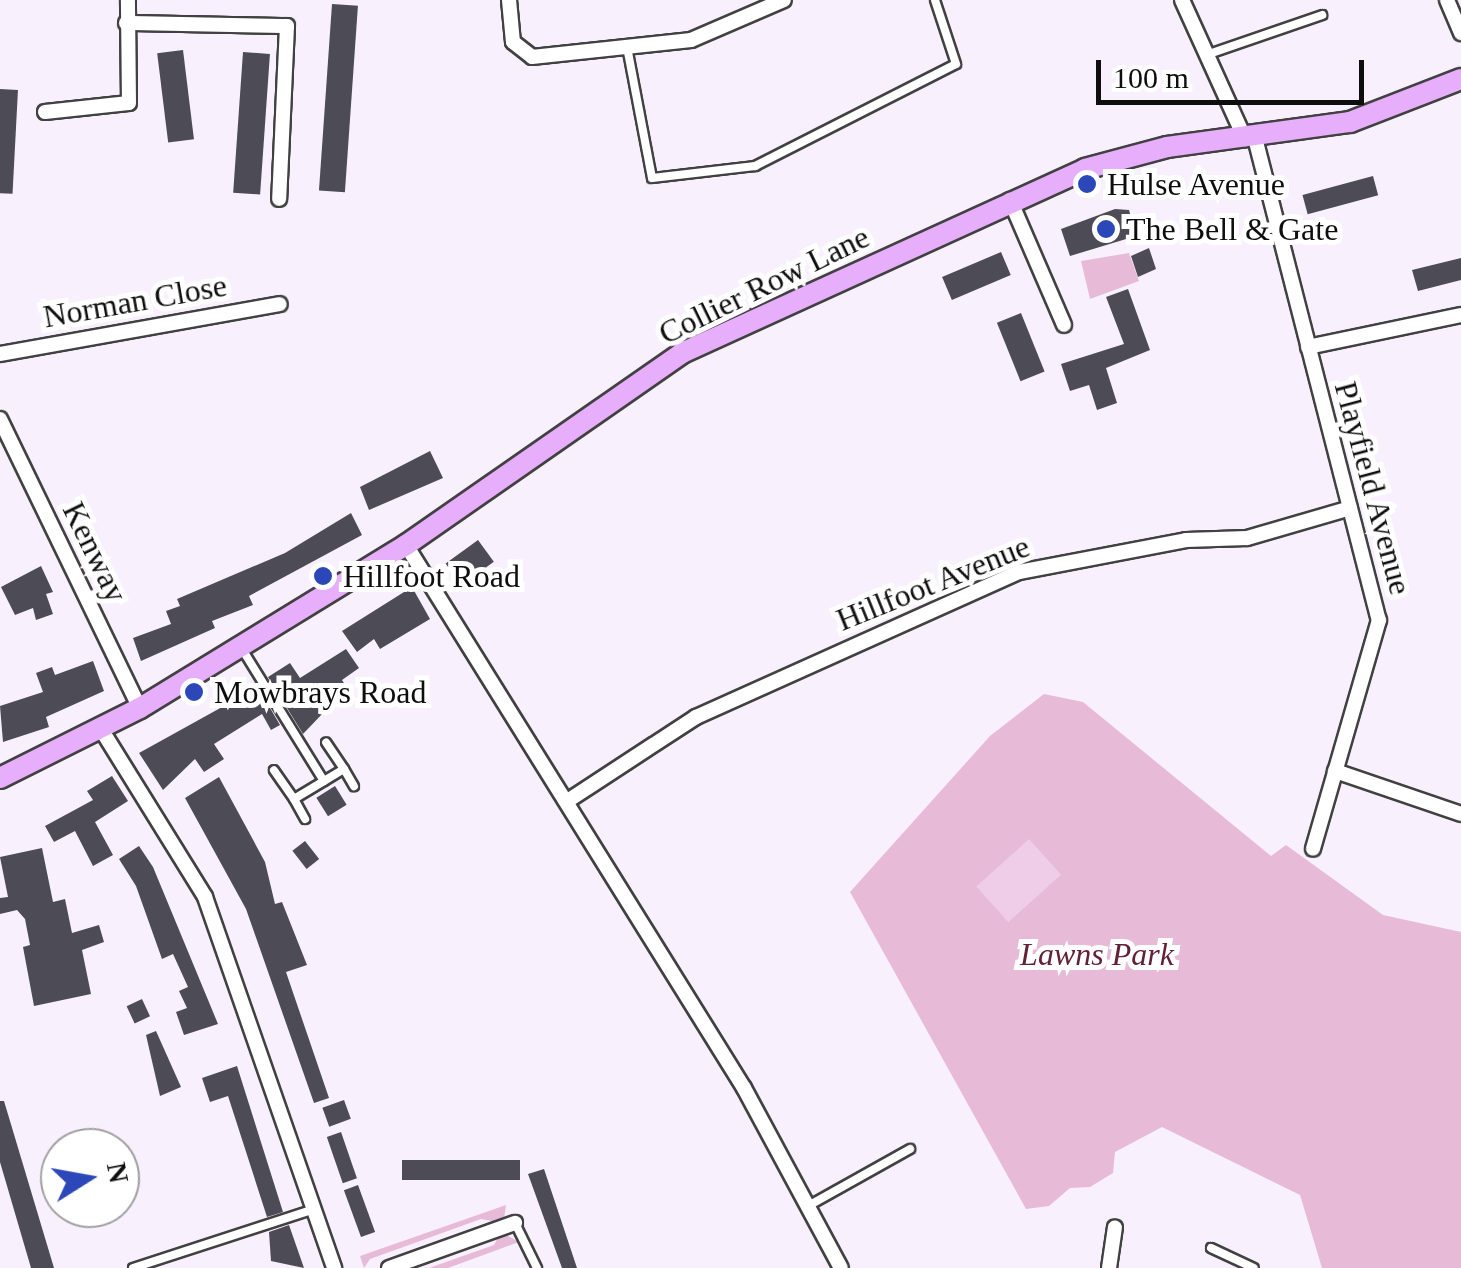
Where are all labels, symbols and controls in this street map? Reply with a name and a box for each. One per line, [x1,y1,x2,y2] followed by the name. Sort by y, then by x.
[1101,40,1368,102] scale bar
[1113,61,1189,94] text: 100 m
[1107,165,1287,203] place label: Hulse Avenue
[1076,173,1098,195] marker: Hulse Avenue
[1126,210,1338,248] place label: The Bell & Gate
[653,217,875,353] street label: Collier Row Lane
[1095,218,1117,240] marker: The Bell & Gate
[40,266,230,336] street label: Norman Close
[1326,376,1420,600] street label: Playfield Avenue
[54,496,136,608] street label: Kenway
[830,527,1036,639] street label: Hillfoot Avenue
[343,557,520,595] place label: Hillfoot Road
[312,565,334,587] marker: Hillfoot Road
[214,673,426,711] place label: Mowbrays Road
[183,681,205,703] marker: Mowbrays Road
[1020,935,1174,973] park label: Lawns Park
[40,1128,140,1228] north arrow
[101,1160,135,1185] text: N

